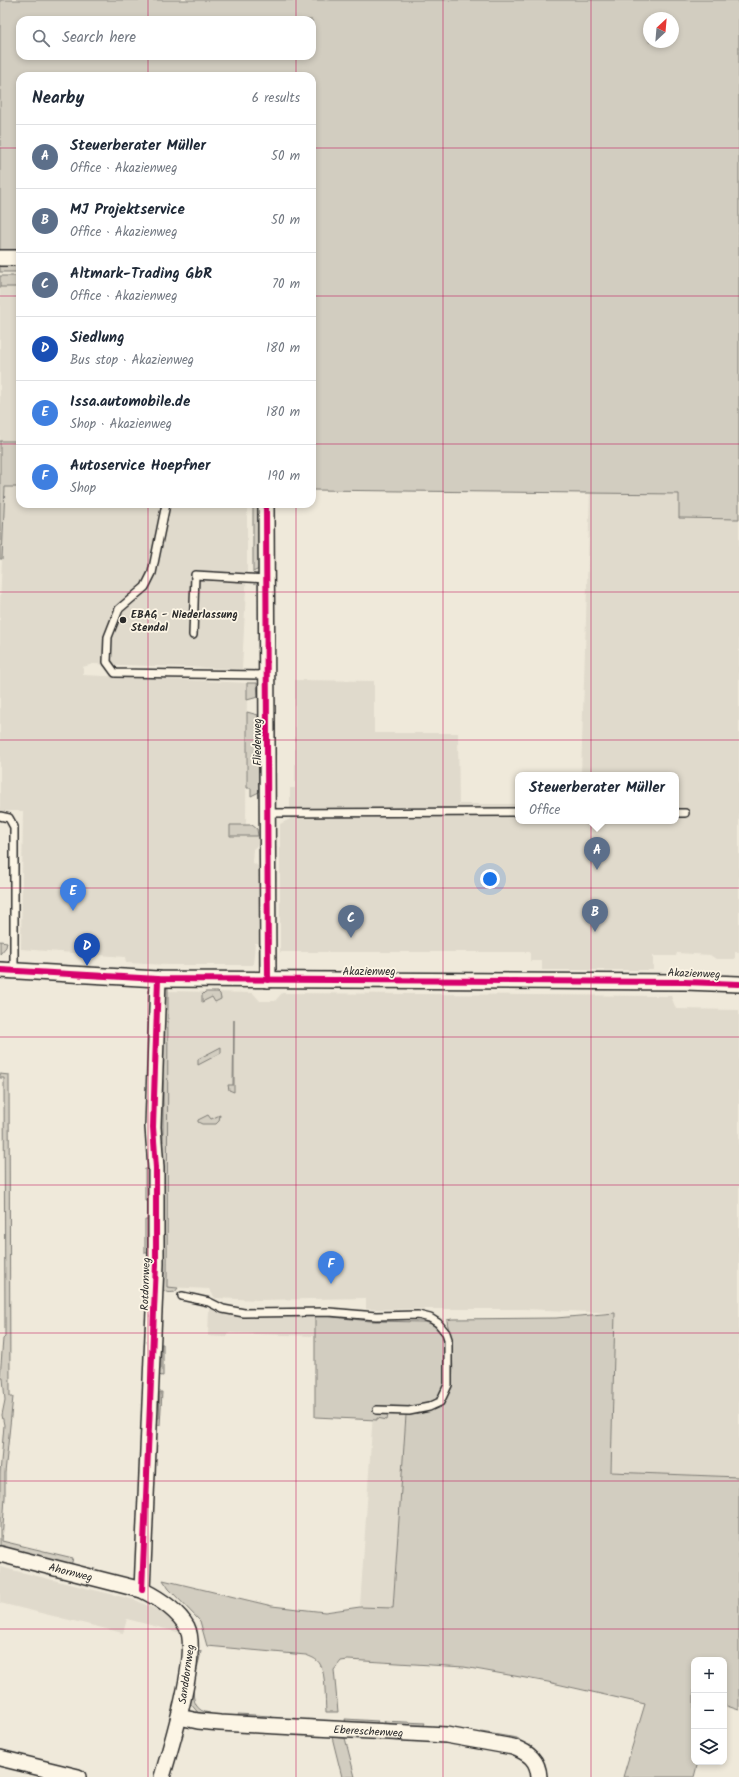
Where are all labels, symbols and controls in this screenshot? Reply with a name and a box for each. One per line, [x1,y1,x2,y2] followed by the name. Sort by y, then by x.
[643,12,679,48] north arrow
[16,16,316,60] search box
[62,26,136,50] text: Search here
[30,27,52,49] icon: search
[32,85,84,112] text: Nearby
[252,88,300,109] text: 6 results
[70,134,206,158] text: Steuerberater Müller
[41,146,49,167] text: A
[271,146,300,167] text: 50 m
[70,158,177,179] text: Office · Akazienweg
[70,198,185,222] text: MJ Projektservice
[41,210,49,231] text: B
[271,210,300,231] text: 50 m
[70,222,177,243] text: Office · Akazienweg
[70,262,212,286] text: Altmark-Trading GbR
[41,274,49,295] text: C
[272,274,300,295] text: 70 m
[70,286,177,307] text: Office · Akazienweg
[70,326,124,350] text: Siedlung
[41,338,49,359] text: D
[266,338,300,359] text: 180 m
[70,350,194,371] text: Bus stop · Akazienweg
[70,390,190,414] text: Issa.automobile.de
[41,402,49,423] text: E
[266,402,300,423] text: 180 m
[70,414,172,435] text: Shop · Akazienweg
[70,454,210,478] text: Autoservice Hoepfner
[41,466,49,487] text: F
[268,466,300,487] text: 190 m
[70,478,96,499] text: Shop
[131,606,238,637] place label: EBAG - Niederlassung Stendal
[118,615,128,625] marker: EBAG - Niederlassung Stendal
[249,718,267,766] street label: Fliederweg
[515,772,679,824] popup
[529,776,665,800] text: Steuerberater Müller
[529,800,560,821] text: Office
[584,837,610,870] pin: A
[480,869,500,889] your location
[60,878,86,911] pin: E
[582,899,608,932] pin: B
[338,905,364,938] pin: C
[74,933,100,966] pin: D
[343,963,395,981] street label: Akazienweg
[667,964,721,984] street label: Akazienweg
[318,1251,344,1284] pin: F
[136,1257,156,1311] street label: Rotdornweg
[47,1559,94,1587] street label: Ahornweg
[174,1643,200,1705] street label: Sanddornweg
[691,1657,727,1765] map controls
[691,1657,727,1693] button: +
[691,1693,727,1729] button: −
[333,1721,404,1743] street label: Ebereschenweg
[691,1729,727,1765] button: layers

